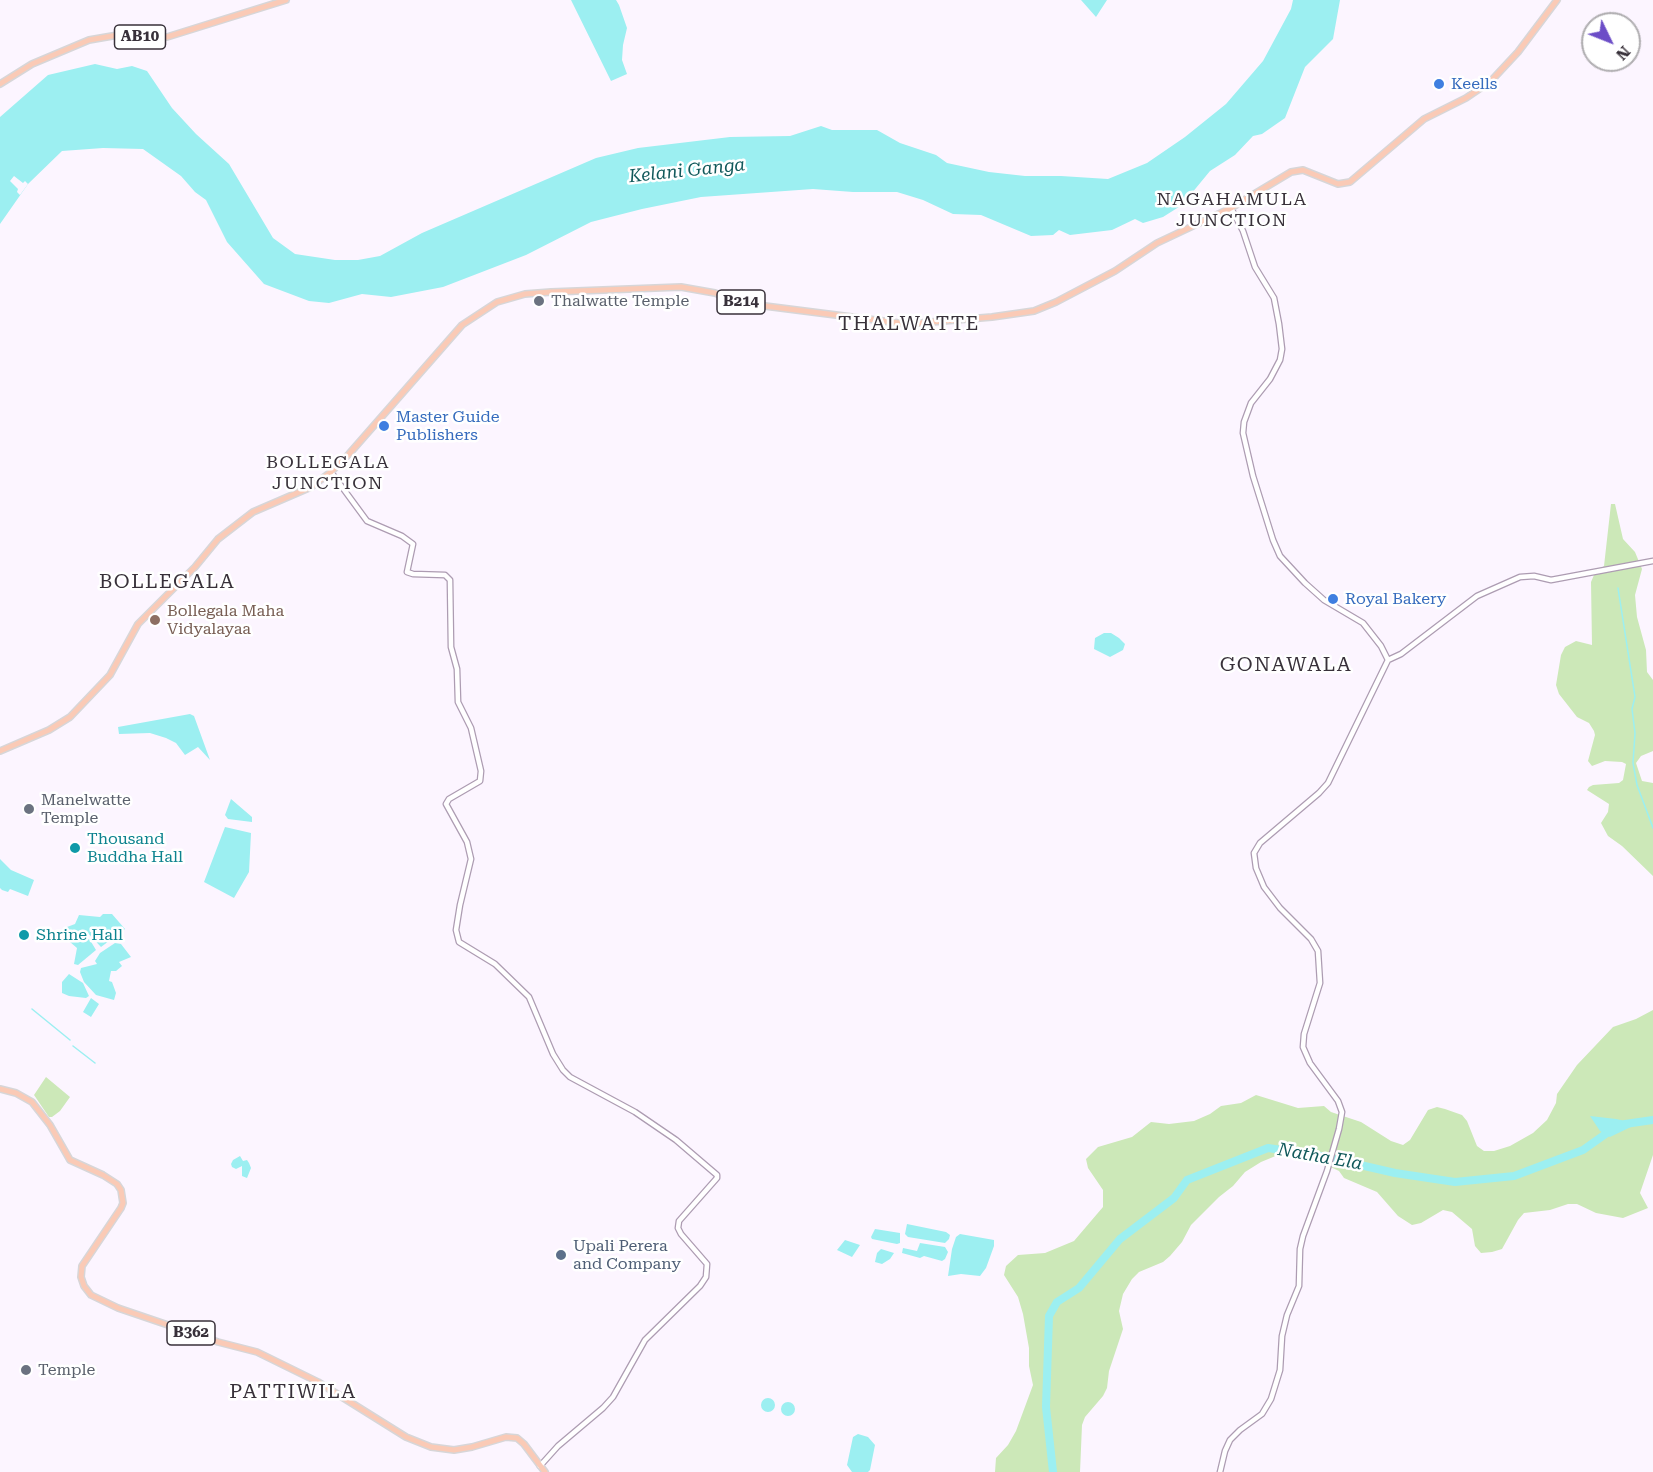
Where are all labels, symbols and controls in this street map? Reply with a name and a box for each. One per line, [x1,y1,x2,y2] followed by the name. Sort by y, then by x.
[1581,12,1641,72] north arrow
[114,25,166,49] road number: AB10
[1612,42,1634,64] text: N
[1451,74,1497,94] place label: Keells
[1432,77,1446,91] marker: Keells
[628,154,746,188] water label: Kelani Ganga
[1156,189,1308,232] district label: NAGAHAMULA JUNCTION
[717,290,765,314] road number: B214
[551,291,689,311] place label: Thalwatte Temple
[532,294,546,308] marker: Thalwatte Temple
[838,312,980,336] district label: THALWATTE
[396,407,500,445] place label: Master Guide Publishers
[377,419,391,433] marker: Master Guide Publishers
[266,452,390,494] district label: BOLLEGALA JUNCTION
[99,570,235,594] district label: BOLLEGALA
[1345,589,1446,609] place label: Royal Bakery
[1326,592,1340,606] marker: Royal Bakery
[167,601,284,639] place label: Bollegala Maha Vidyalayaa
[148,613,162,627] marker: Bollegala Maha Vidyalayaa
[1220,653,1352,677] district label: GONAWALA
[41,790,131,828] place label: Manelwatte Temple
[22,802,36,816] marker: Manelwatte Temple
[87,829,183,867] place label: Thousand Buddha Hall
[68,841,82,855] marker: Thousand Buddha Hall
[36,925,123,945] place label: Shrine Hall
[17,928,31,942] marker: Shrine Hall
[1276,1139,1364,1175] water label: Natha Ela
[573,1236,681,1274] place label: Upali Perera and Company
[554,1248,568,1262] marker: Upali Perera and Company
[167,1321,215,1345] road number: B362
[38,1360,95,1380] place label: Temple
[19,1363,33,1377] marker: Temple
[229,1380,357,1404] district label: PATTIWILA

